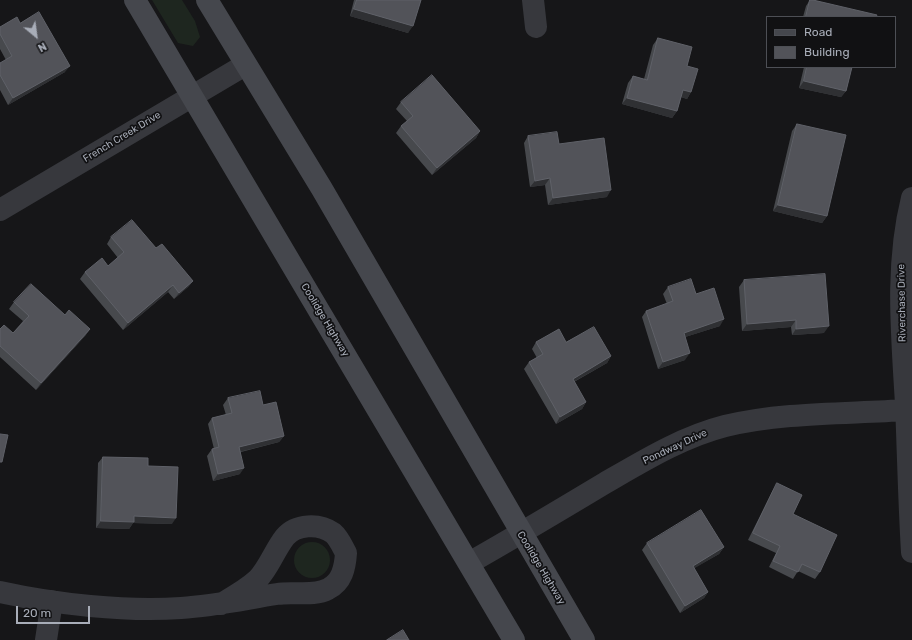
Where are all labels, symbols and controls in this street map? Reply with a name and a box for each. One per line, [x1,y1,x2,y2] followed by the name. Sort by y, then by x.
[16,16,56,56] north arrow
[766,16,896,68] legend
[804,25,832,39] text: Road
[35,39,49,55] text: N
[804,45,850,59] text: Building
[81,109,163,165] street label: French Creek Drive
[895,264,909,342] street label: Riverchase Drive
[298,281,352,359] street label: Coolidge Highway
[641,427,709,467] street label: Pondway Drive
[514,529,568,607] street label: Coolidge Highway
[18,598,92,624] scale bar
[23,606,51,620] text: 20 m

